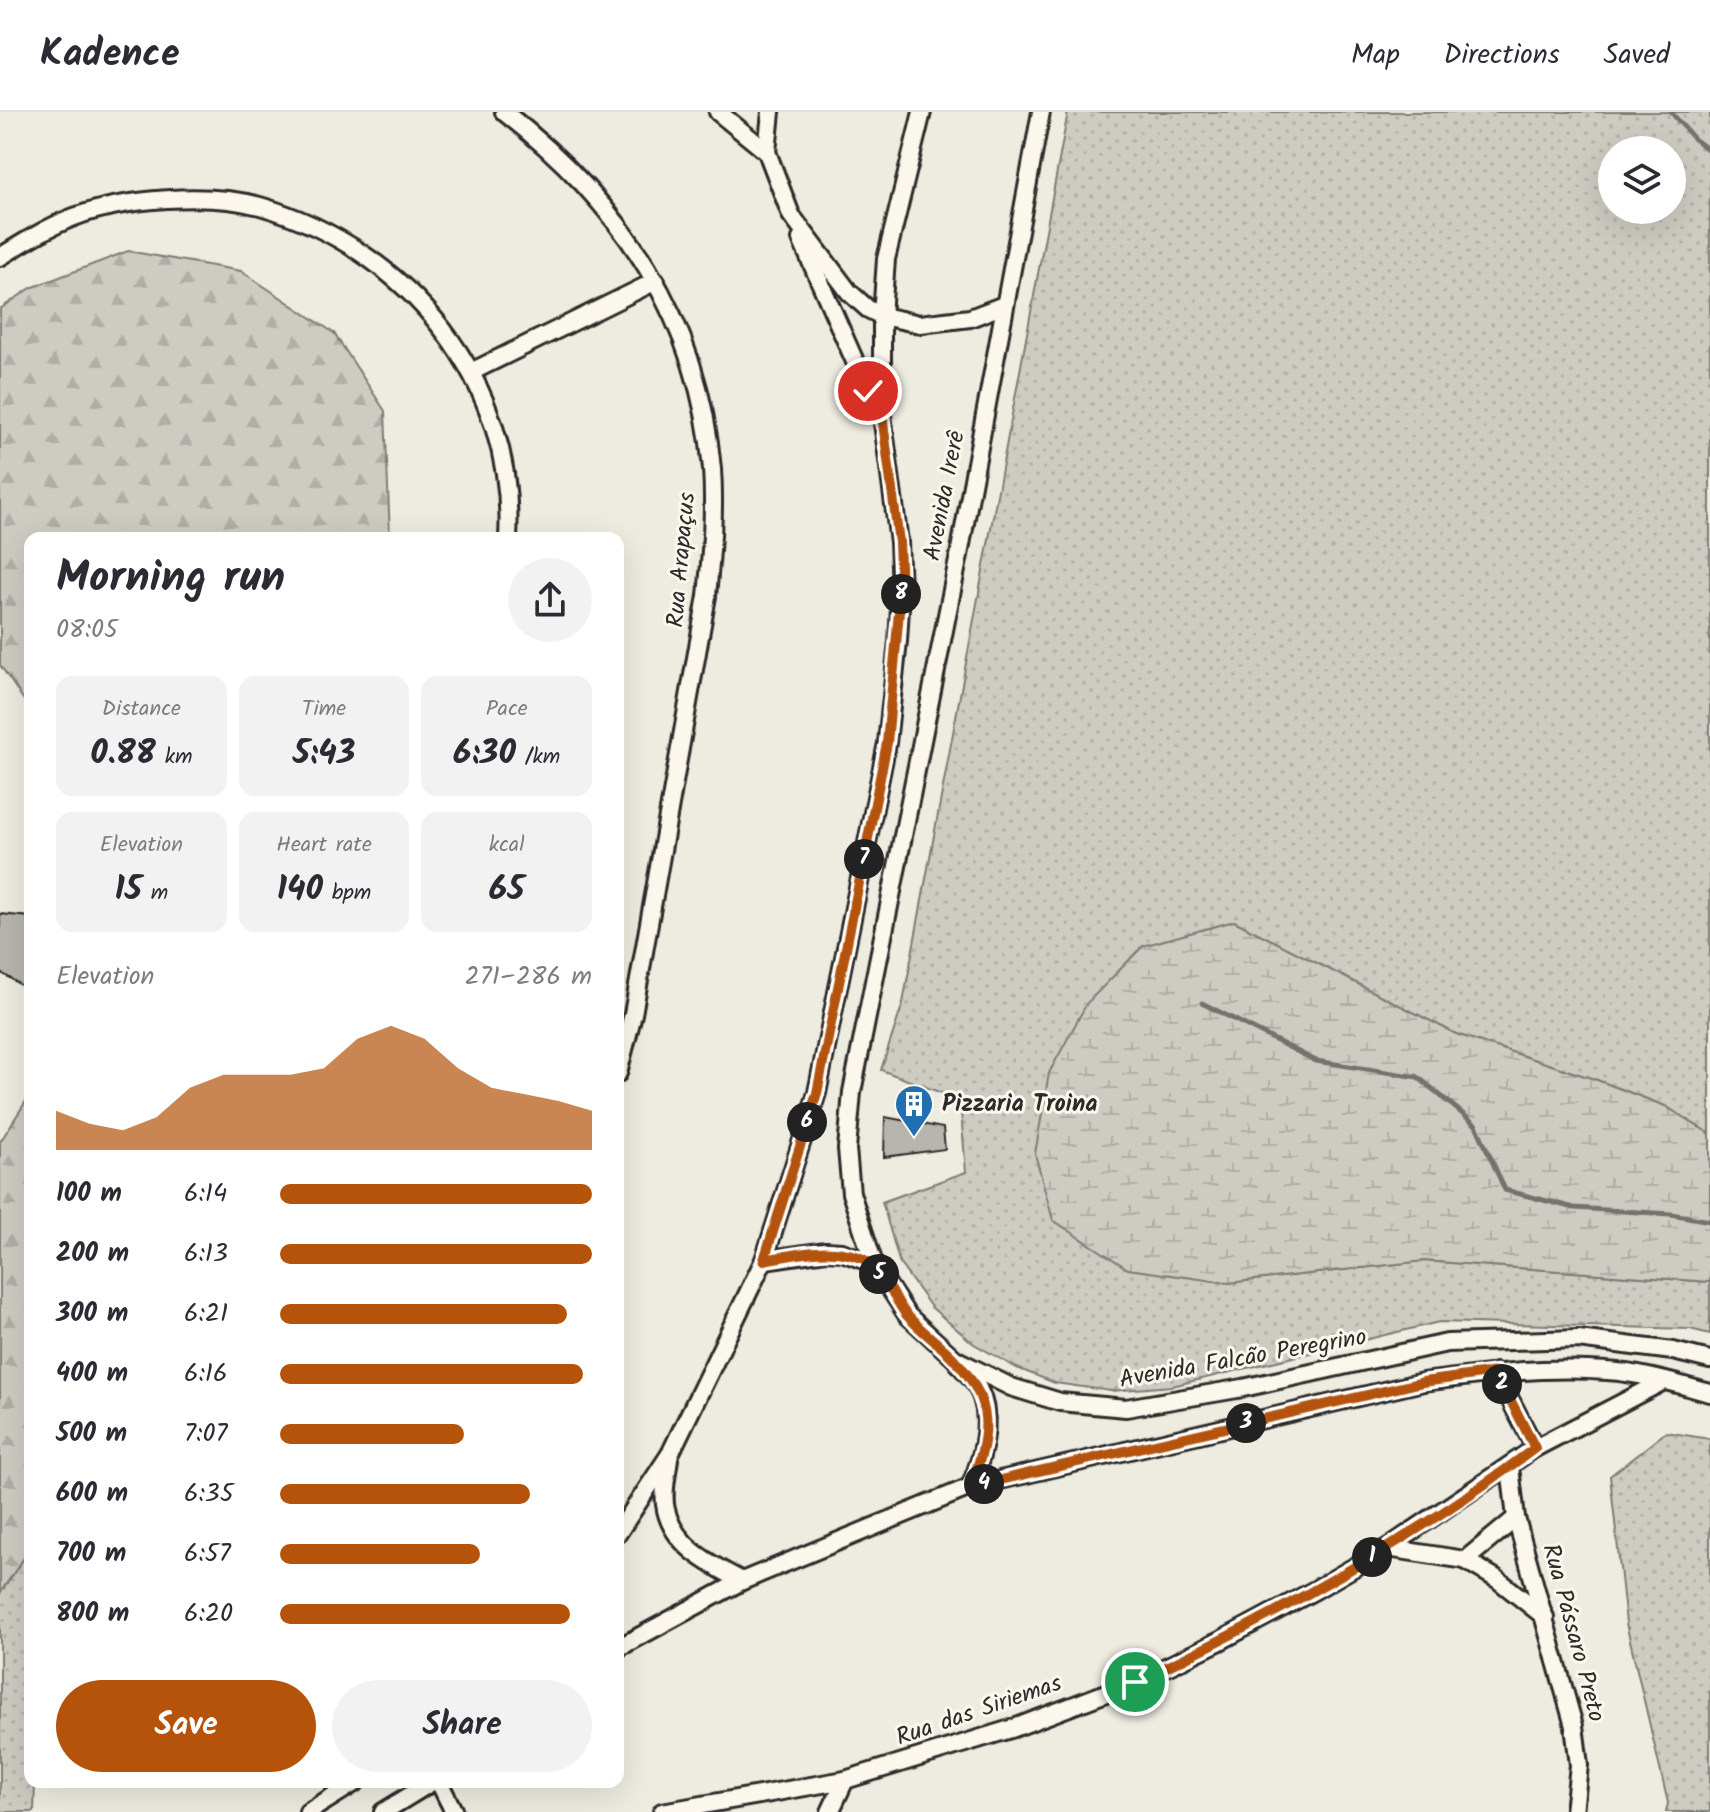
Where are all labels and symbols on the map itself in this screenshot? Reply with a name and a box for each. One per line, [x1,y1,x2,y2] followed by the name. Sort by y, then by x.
[834,357,902,425] pin
[913,427,977,564] street label: Avenida Irerê
[657,491,707,629] street label: Rua Arapaçus
[881,574,921,614] pin: 8
[844,839,884,879] pin: 7
[893,1083,935,1138] building icon: Pizzaria Troina
[942,1085,1098,1124] place label: Pizzaria Troina
[787,1102,827,1142] pin: 6
[859,1254,899,1294] pin: 5
[1116,1318,1370,1400] street label: Avenida Falcão Peregrino
[1482,1364,1522,1404] pin: 2
[1226,1403,1266,1443] pin: 3
[964,1464,1004,1504] pin: 4
[1352,1537,1392,1577] pin: 1
[1530,1540,1616,1726] street label: Rua Pássaro Preto
[1101,1648,1169,1716] pin
[891,1664,1067,1758] street label: Rua das Siriemas

